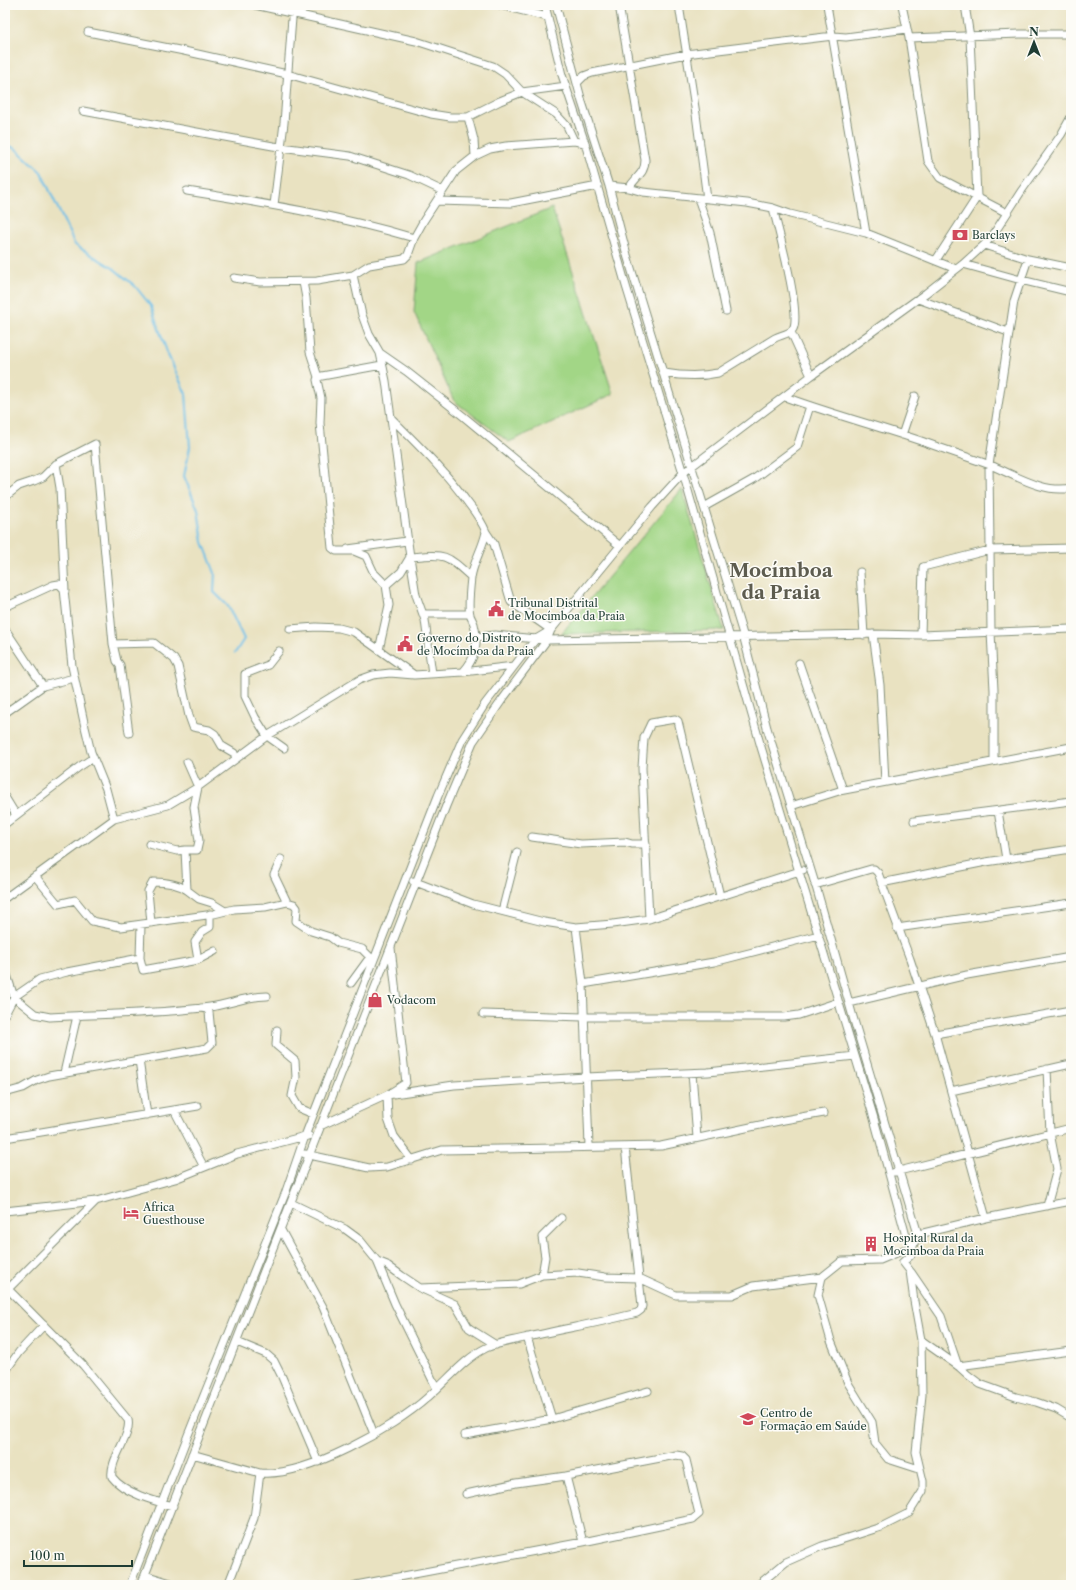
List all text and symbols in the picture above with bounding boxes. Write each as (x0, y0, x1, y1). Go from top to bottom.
north arrow (1014, 22, 1054, 62)
text: N (1029, 25, 1039, 39)
bank icon: Barclays (951, 226, 969, 244)
place label: Barclays (972, 228, 1015, 242)
district label: Mocímboa da Praia (729, 559, 834, 604)
place label: Tribunal Distrital de Mocímboa da Praia (508, 596, 625, 623)
public building icon: Tribunal Distrital de Mocímboa da Praia (487, 600, 505, 618)
place label: Governo do Distrito de Mocímboa da Praia (417, 631, 534, 658)
public building icon: Governo do Distrito de Mocímboa da Praia (396, 635, 414, 653)
shop icon: Vodacom (366, 991, 384, 1009)
place label: Vodacom (386, 993, 437, 1007)
place label: Africa Guesthouse (142, 1200, 205, 1227)
hotel icon: Africa Guesthouse (122, 1204, 140, 1222)
place label: Hospital Rural da Mocimboa da Praia (883, 1231, 984, 1258)
building icon: Hospital Rural da Mocimboa da Praia (862, 1235, 880, 1253)
place label: Centro de Formação em Saúde (760, 1406, 867, 1433)
school or university icon: Centro de Formação em Saúde (739, 1410, 757, 1428)
scale bar (24, 1542, 132, 1568)
text: 100 m (30, 1548, 65, 1563)

